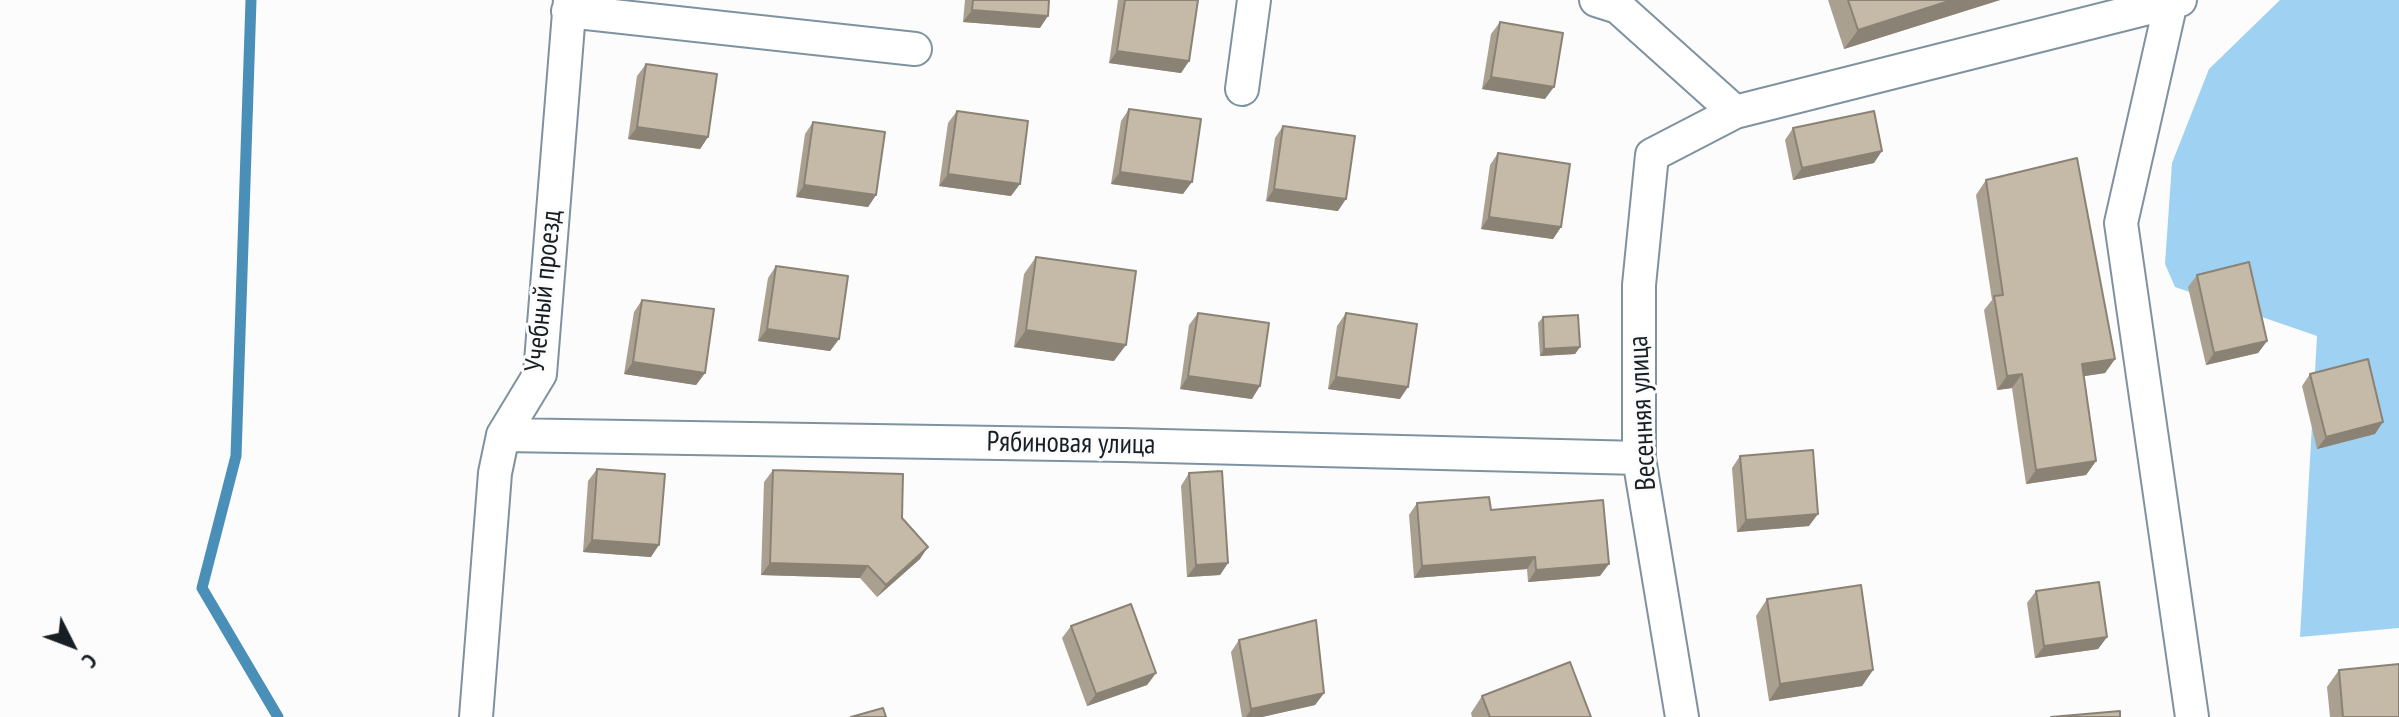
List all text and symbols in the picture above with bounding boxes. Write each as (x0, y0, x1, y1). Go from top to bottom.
street label: Учебный проезд (519, 208, 569, 374)
street label: Весенняя улица (1622, 335, 1664, 491)
street label: Рябиновая улица (986, 426, 1156, 462)
north arrow (32, 605, 112, 685)
text: С (76, 648, 104, 674)

